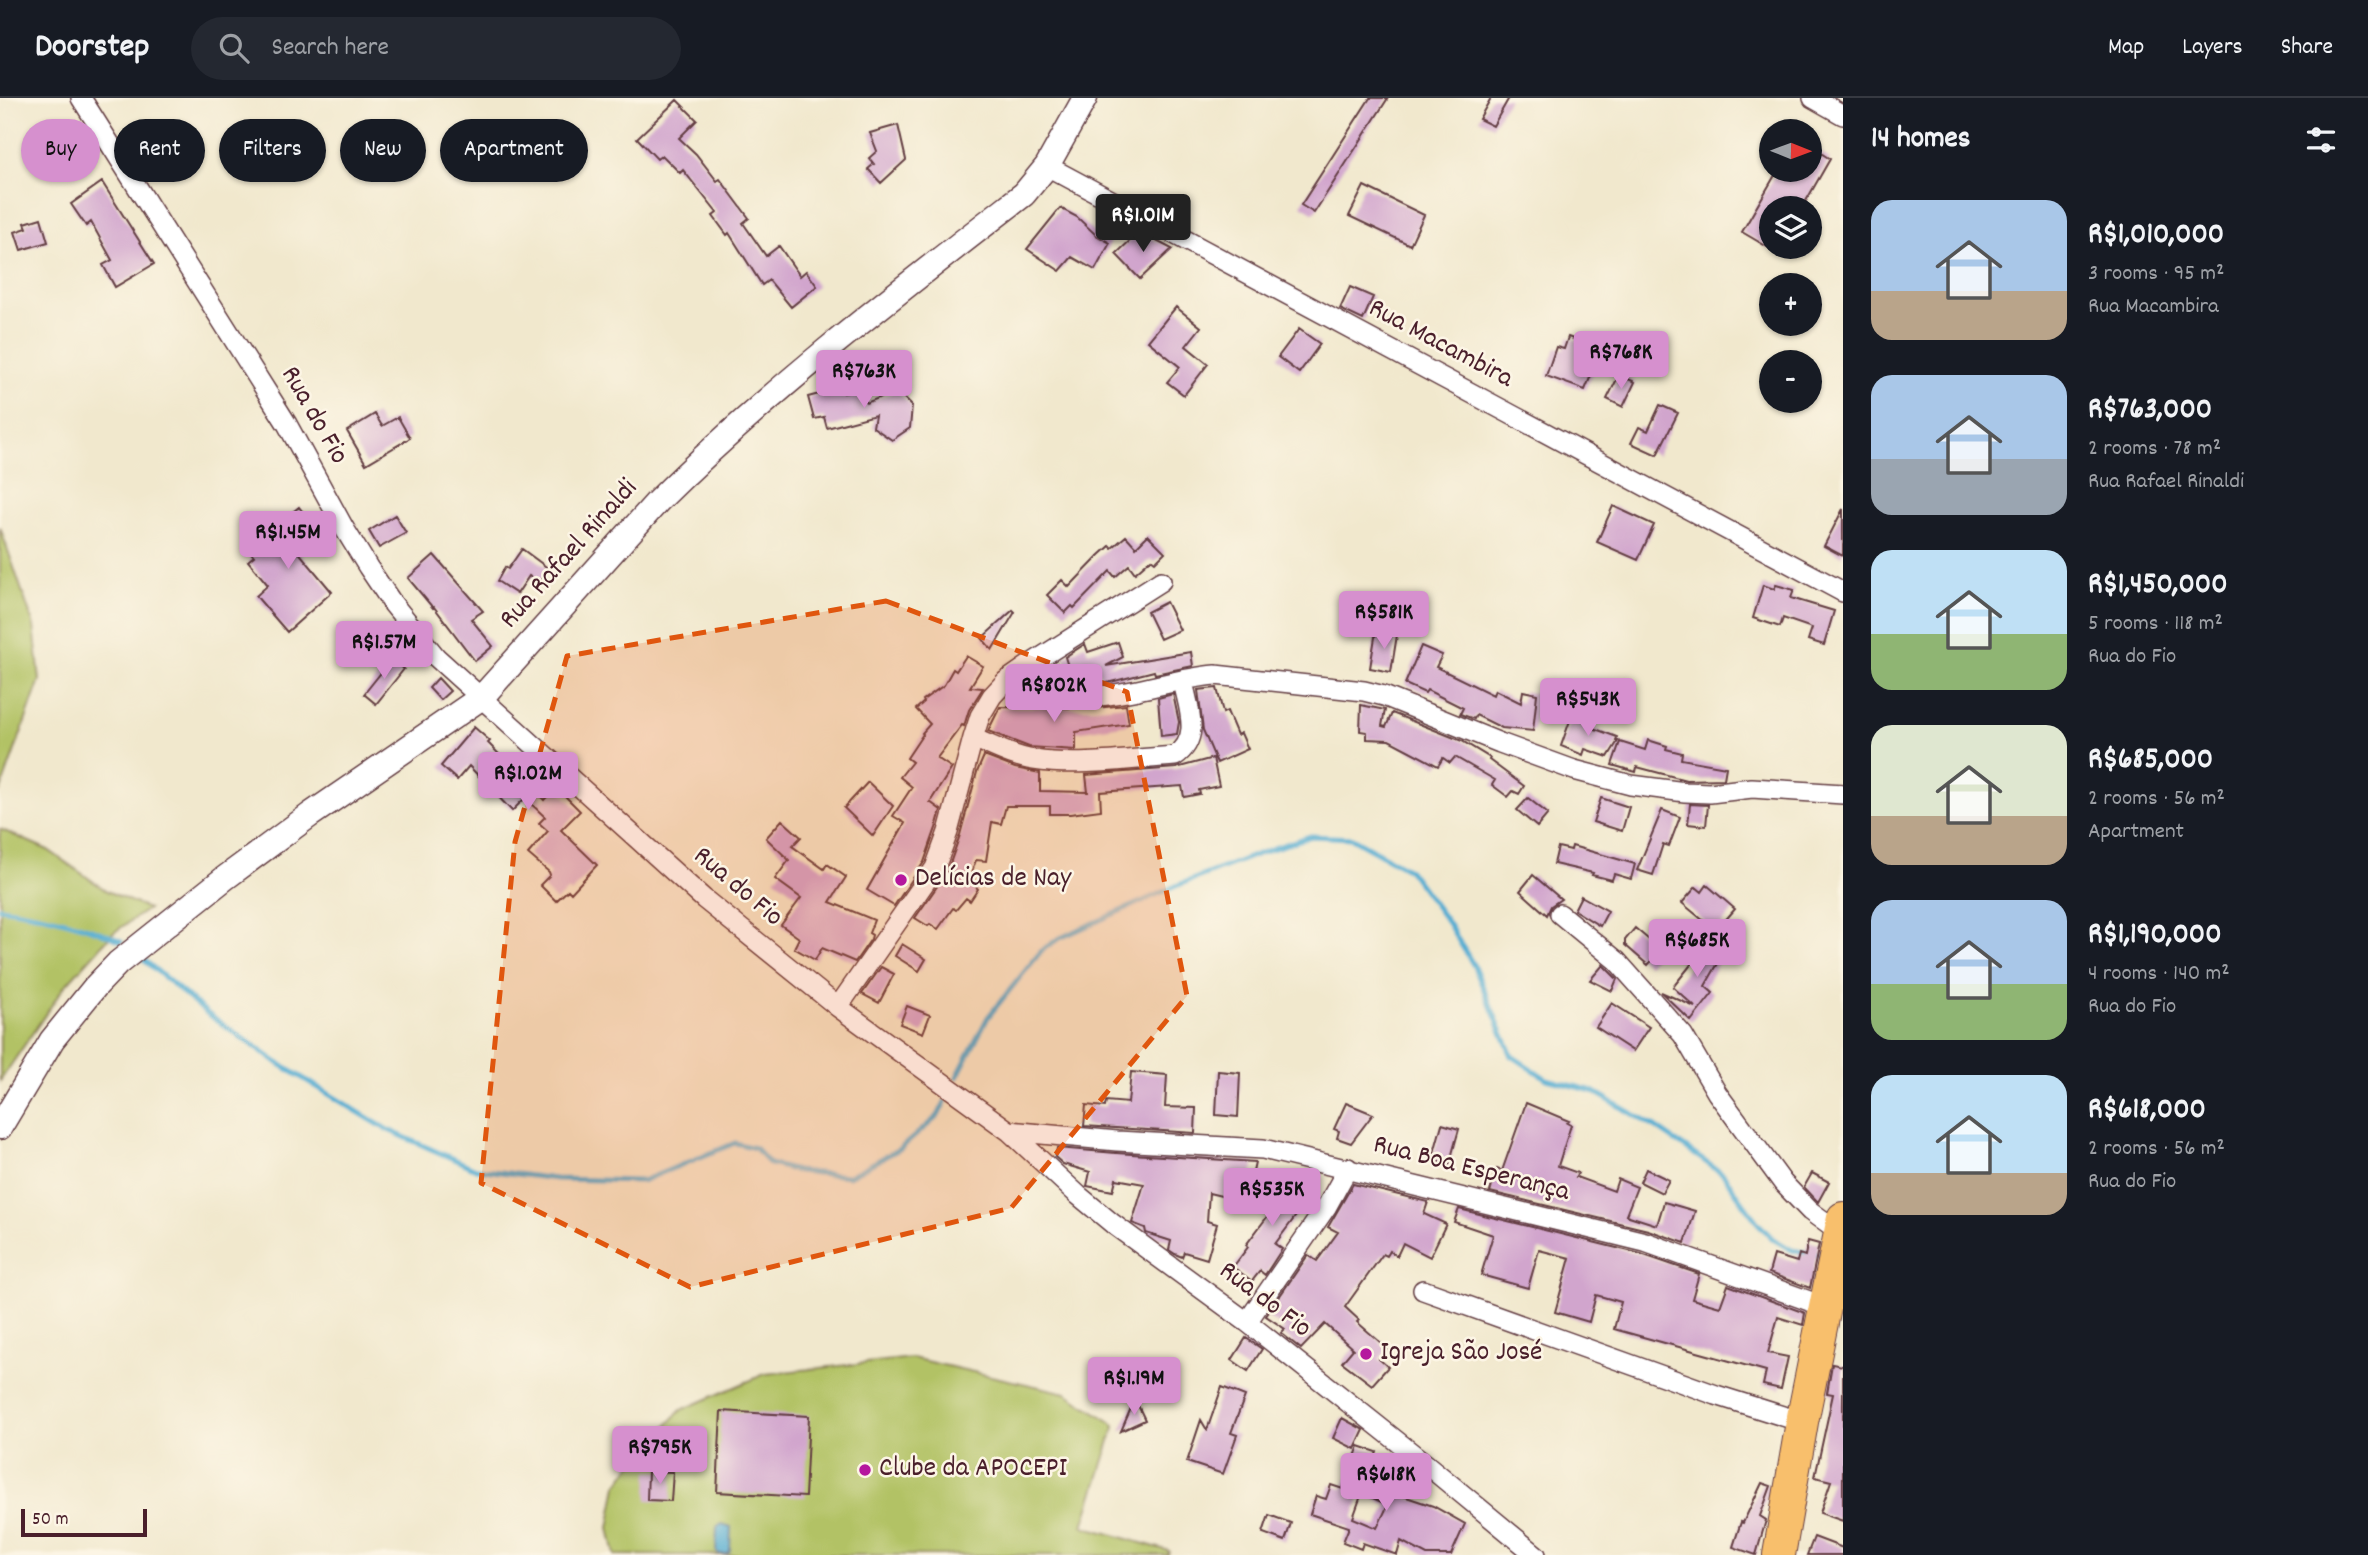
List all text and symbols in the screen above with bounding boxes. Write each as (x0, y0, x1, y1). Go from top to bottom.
search box (191, 17, 681, 80)
text: Doorstep (35, 25, 149, 72)
icon: search (215, 29, 253, 67)
text: Search here (271, 30, 389, 67)
text: Map (2108, 31, 2144, 65)
text: Layers (2182, 31, 2243, 65)
text: Share (2281, 31, 2333, 65)
chip: Buy (21, 119, 100, 182)
chip: Rent (114, 119, 205, 182)
chip: Filters (219, 119, 326, 182)
chip: New (340, 119, 426, 182)
chip: Apartment (440, 119, 588, 182)
north arrow (1759, 119, 1822, 182)
map controls (1759, 119, 1822, 413)
text: 14 homes (1871, 119, 1970, 162)
icon: filters (2302, 121, 2340, 159)
pin: R$1.01M (1078, 194, 1208, 254)
button: layers (1759, 196, 1822, 259)
text: R$1.01M (1112, 200, 1174, 233)
text: R$1,010,000 (2088, 215, 2224, 258)
icon: home (1927, 228, 2011, 312)
text: 3 rooms · 95 m² (2088, 258, 2224, 291)
button: + (1759, 273, 1822, 336)
street label: Rua Macambira (1360, 290, 1520, 400)
text: Rua Macambira (2088, 291, 2219, 324)
pin: R$768K (1564, 331, 1678, 391)
text: R$768K (1590, 337, 1652, 370)
pin: R$763K (807, 350, 921, 410)
button: − (1759, 350, 1822, 413)
text: R$763K (832, 356, 896, 389)
street label: Rua do Fio (269, 360, 357, 472)
text: R$763,000 (2088, 390, 2212, 433)
icon: home (1927, 403, 2011, 487)
text: 2 rooms · 78 m² (2088, 433, 2221, 466)
text: Rua Rafael Rinaldi (2088, 466, 2244, 499)
street label: Rua Rafael Rinaldi (492, 471, 648, 639)
pin: R$1.45M (223, 512, 353, 571)
text: R$1.45M (255, 517, 321, 550)
text: R$1,450,000 (2088, 565, 2228, 608)
icon: home (1927, 578, 2011, 662)
pin: R$581K (1327, 592, 1441, 651)
text: R$581K (1355, 597, 1413, 630)
text: 5 rooms · 118 m² (2088, 608, 2223, 641)
pin: R$1.57M (319, 622, 449, 681)
text: R$1.57M (352, 627, 416, 660)
text: Rua do Fio (2088, 641, 2176, 674)
pin: R$802K (997, 664, 1111, 724)
text: R$802K (1021, 670, 1087, 703)
pin: R$543K (1531, 678, 1645, 738)
text: R$543K (1556, 684, 1620, 717)
text: R$685,000 (2088, 740, 2213, 783)
pin: R$1.02M (463, 752, 593, 812)
icon: home (1927, 753, 2011, 837)
text: R$1.02M (494, 758, 562, 791)
text: 2 rooms · 56 m² (2088, 783, 2225, 816)
text: Apartment (2088, 816, 2184, 849)
street label: Rua do Fio (683, 838, 791, 938)
place label: Delícias de Nay (915, 860, 1072, 900)
marker: Delícias de Nay (893, 872, 909, 888)
text: R$1,190,000 (2088, 915, 2222, 958)
pin: R$685K (1640, 920, 1754, 979)
text: R$685K (1665, 925, 1729, 958)
icon: home (1927, 928, 2011, 1012)
text: 4 rooms · 140 m² (2088, 958, 2230, 991)
text: Rua do Fio (2088, 991, 2176, 1024)
text: R$618,000 (2088, 1090, 2206, 1133)
icon: home (1927, 1103, 2011, 1187)
street label: Rua Boa Esperança (1369, 1126, 1574, 1214)
text: 2 rooms · 56 m² (2088, 1133, 2225, 1166)
text: Rua do Fio (2088, 1166, 2176, 1199)
pin: R$535K (1215, 1168, 1329, 1228)
text: R$535K (1240, 1174, 1305, 1207)
street label: Rua do Fio (1209, 1253, 1319, 1349)
place label: Igreja São José (1380, 1334, 1542, 1374)
marker: Igreja São José (1358, 1346, 1374, 1362)
pin: R$1.19M (1069, 1358, 1199, 1417)
text: R$1.19M (1104, 1363, 1164, 1396)
pin: R$795K (603, 1426, 717, 1486)
text: R$795K (628, 1432, 692, 1465)
place label: Clube da APOCEPI (879, 1450, 1067, 1490)
pin: R$618K (1329, 1454, 1443, 1513)
text: R$618K (1356, 1459, 1416, 1492)
marker: Clube da APOCEPI (857, 1462, 873, 1478)
scale bar (21, 1506, 147, 1538)
text: 50 m (32, 1507, 69, 1534)

